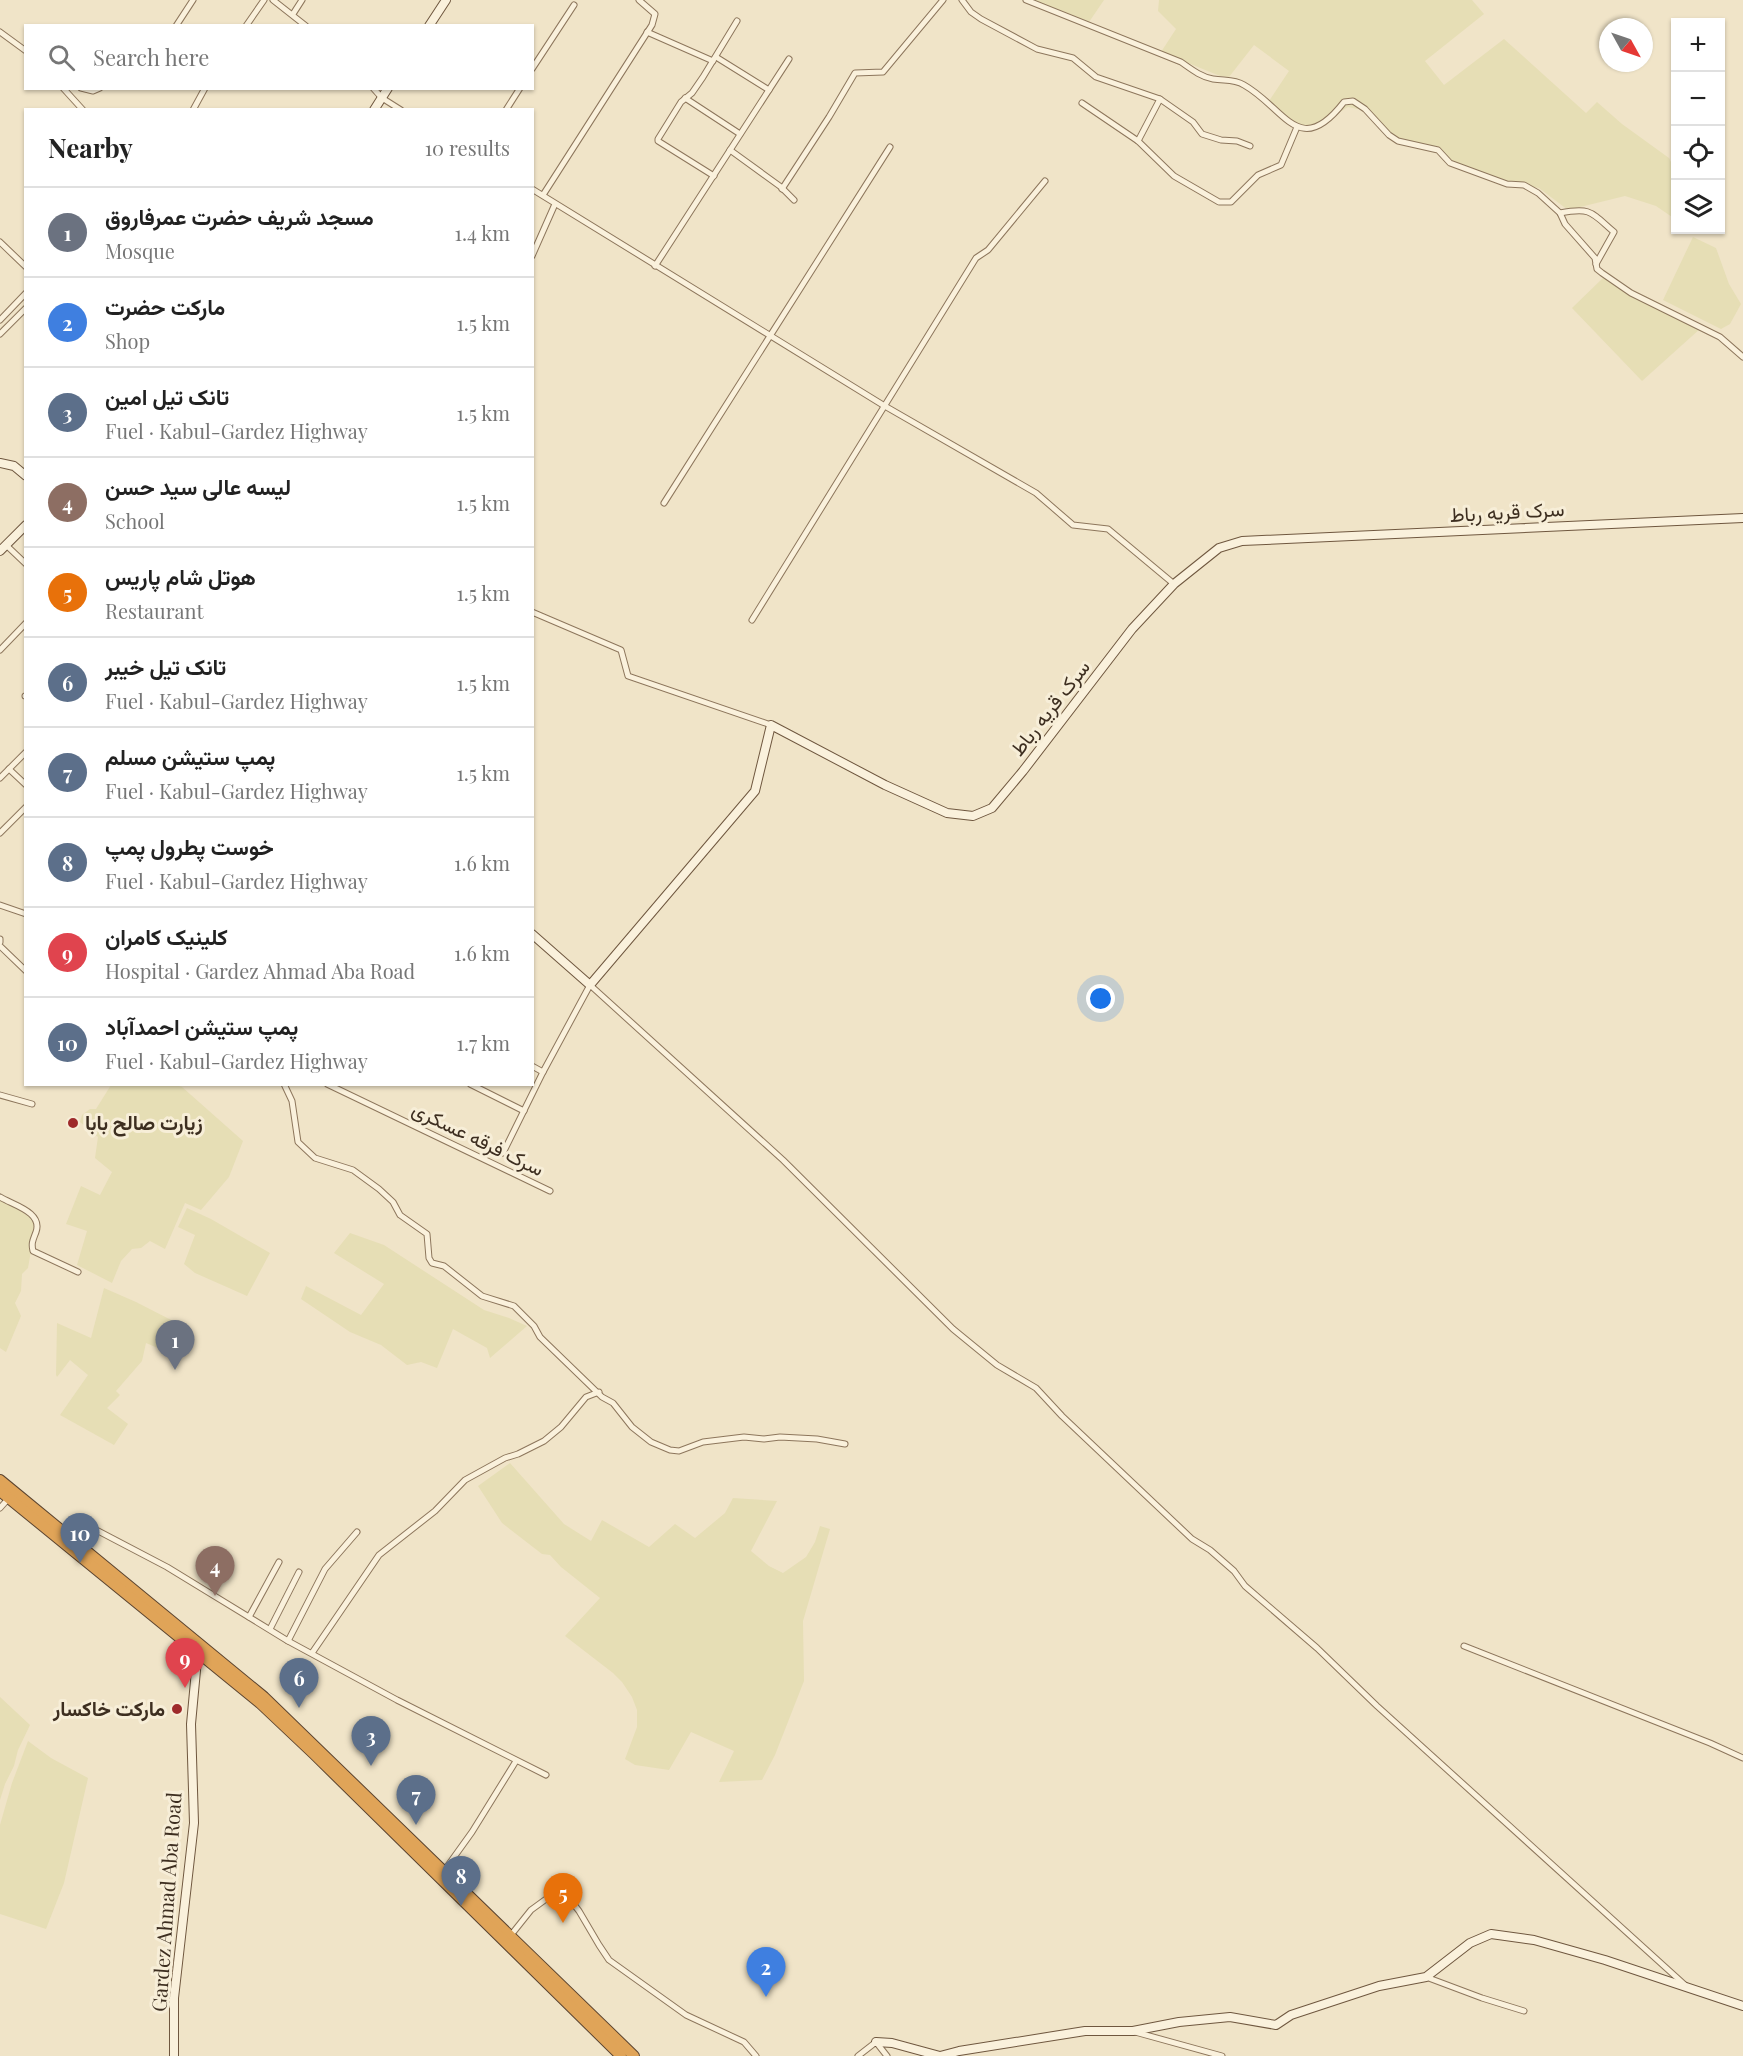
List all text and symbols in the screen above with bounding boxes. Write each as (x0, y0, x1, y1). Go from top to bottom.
north arrow (1599, 18, 1653, 72)
map controls (1671, 18, 1725, 234)
button: + (1671, 18, 1725, 72)
search box (24, 24, 534, 90)
icon: search (45, 41, 78, 74)
text: Search here (93, 42, 209, 72)
button: − (1671, 72, 1725, 126)
button: locate (1671, 126, 1725, 180)
text: Nearby (48, 130, 133, 165)
text: 10 results (425, 134, 510, 161)
button: layers (1671, 180, 1725, 234)
text: مسجد شریف حضرت عمرفاروق (105, 201, 374, 231)
text: 1 (64, 219, 71, 246)
text: 1.4 km (455, 219, 510, 246)
text: Mosque (105, 237, 175, 264)
text: مارکت حضرت (105, 291, 225, 321)
text: 2 (62, 309, 73, 336)
text: 1.5 km (456, 309, 510, 336)
text: Shop (105, 327, 150, 354)
text: تانک تیل امین (105, 381, 229, 411)
text: 3 (63, 399, 72, 426)
text: 1.5 km (456, 399, 510, 426)
text: Fuel · Kabul-Gardez Highway (105, 417, 368, 444)
text: لیسه عالی سید حسن (105, 471, 291, 501)
text: 4 (62, 489, 73, 516)
text: 1.5 km (456, 489, 510, 516)
street label: سرک قریه رباط (1449, 494, 1565, 528)
text: School (105, 507, 165, 534)
text: هوتل شام پاریس (105, 561, 256, 591)
text: 5 (63, 579, 72, 606)
text: 1.5 km (456, 579, 510, 606)
text: Restaurant (105, 597, 204, 624)
text: تانک تیل خیبر (105, 651, 226, 681)
street label: سرک قریه رباط (1003, 654, 1096, 761)
text: 6 (62, 669, 73, 696)
text: 1.5 km (456, 669, 510, 696)
text: Fuel · Kabul-Gardez Highway (105, 687, 368, 714)
text: پمپ ستیشن مسلم (105, 741, 275, 771)
text: 7 (63, 759, 72, 786)
text: 1.5 km (456, 759, 510, 786)
text: Fuel · Kabul-Gardez Highway (105, 777, 368, 804)
text: خوست پطرول پمپ (105, 831, 274, 861)
text: 8 (62, 849, 73, 876)
text: 1.6 km (454, 849, 510, 876)
text: Fuel · Kabul-Gardez Highway (105, 867, 368, 894)
text: کلینیک کامران (105, 921, 228, 951)
text: 9 (62, 939, 73, 966)
text: 1.6 km (454, 939, 510, 966)
text: Hospital · Gardez Ahmad Aba Road (105, 957, 415, 984)
your location (1086, 984, 1115, 1013)
text: پمپ ستیشن احمدآباد (105, 1011, 298, 1041)
text: 10 (57, 1029, 78, 1056)
text: 1.7 km (457, 1029, 510, 1056)
text: Fuel · Kabul-Gardez Highway (105, 1047, 368, 1074)
street label: سرک فرقه عسکری (408, 1094, 549, 1182)
place label: زیارت صالح بابا (85, 1108, 203, 1137)
marker: زیارت صالح بابا (66, 1116, 80, 1130)
pin: 1 (156, 1320, 195, 1370)
pin: 10 (60, 1514, 100, 1563)
pin: 4 (196, 1546, 234, 1596)
pin: 9 (166, 1638, 204, 1688)
pin: 6 (280, 1658, 318, 1708)
place label: مارکت خاکسار (52, 1694, 165, 1722)
marker: مارکت خاکسار (170, 1702, 184, 1716)
pin: 3 (352, 1716, 391, 1766)
pin: 7 (396, 1776, 436, 1825)
street label: Gardez Ahmad Aba Road (144, 1791, 187, 2013)
pin: 8 (442, 1856, 480, 1906)
pin: 5 (544, 1874, 582, 1923)
pin: 2 (746, 1948, 786, 1997)

